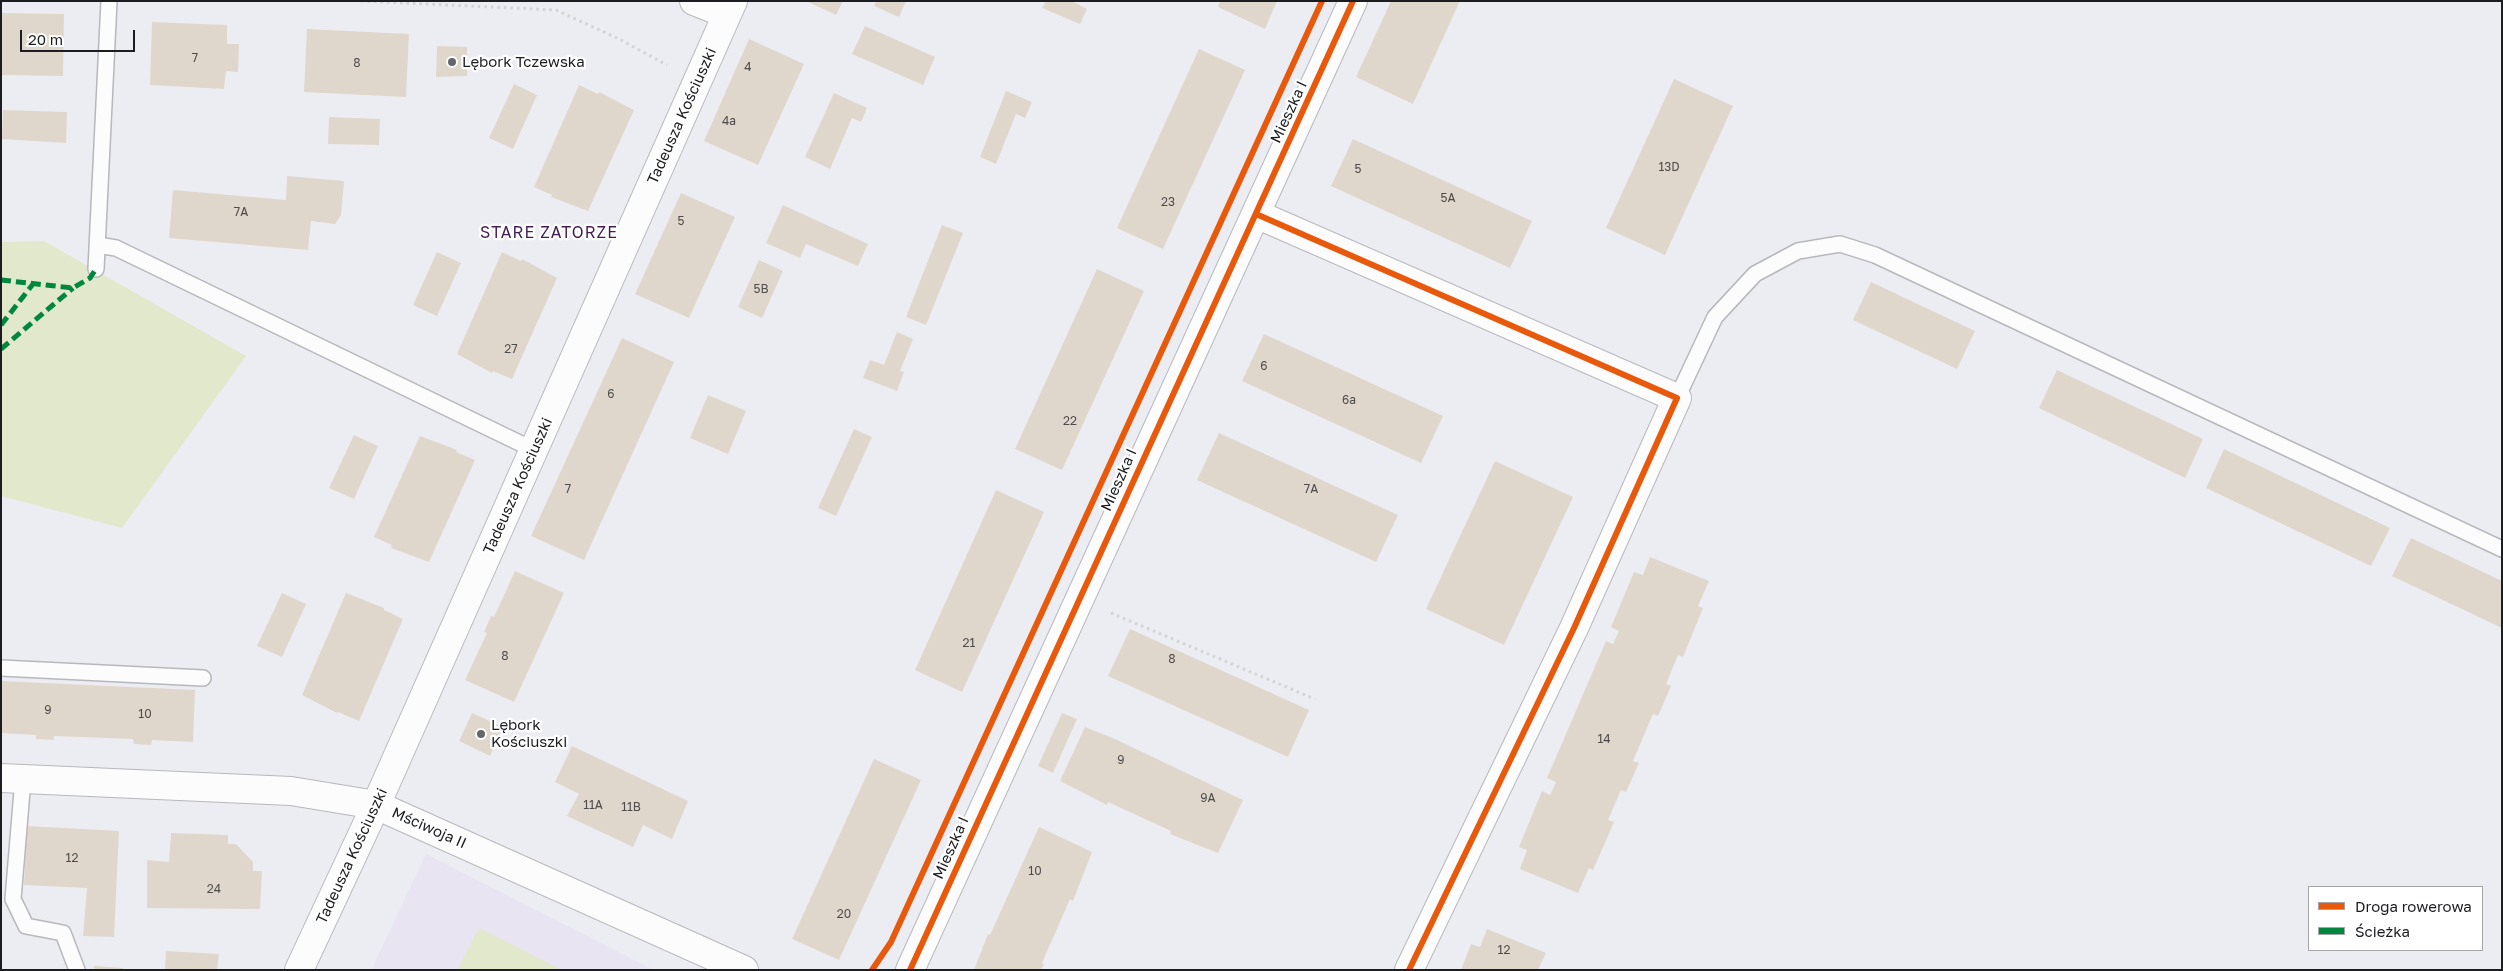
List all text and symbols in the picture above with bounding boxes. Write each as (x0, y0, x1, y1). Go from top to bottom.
scale bar (22, 20, 138, 52)
text: 20 m (28, 30, 63, 48)
street label: Tadeusza Kościuszki (644, 45, 720, 187)
house number: 7 (192, 51, 198, 65)
place label: Lębork Tczewska (462, 53, 585, 71)
house number: 8 (353, 56, 361, 70)
marker: Lębork Tczewska (446, 56, 458, 68)
house number: 4 (744, 60, 752, 74)
street label: Mieszka I (1267, 78, 1311, 146)
house number: 4a (722, 114, 736, 128)
house number: 13D (1658, 160, 1680, 174)
house number: 5 (1355, 162, 1361, 176)
house number: 5A (1441, 191, 1455, 205)
house number: 23 (1161, 195, 1175, 209)
house number: 7A (234, 205, 248, 219)
house number: 5 (678, 214, 684, 228)
district label: STARE ZATORZE (478, 223, 620, 243)
house number: 5B (754, 282, 768, 296)
house number: 27 (504, 342, 518, 356)
house number: 6 (1260, 359, 1268, 373)
house number: 6 (607, 387, 615, 401)
house number: 6a (1342, 393, 1356, 407)
house number: 22 (1063, 414, 1077, 428)
street label: Tadeusza Kościuszki (480, 415, 556, 557)
street label: Mieszka I (1097, 446, 1141, 514)
house number: 7 (565, 482, 571, 496)
house number: 7A (1304, 482, 1318, 496)
house number: 21 (963, 636, 975, 650)
house number: 8 (501, 649, 509, 663)
house number: 8 (1168, 652, 1176, 666)
house number: 9 (44, 703, 52, 717)
house number: 10 (138, 707, 152, 721)
place label: Lębork Kościuszki (491, 716, 567, 751)
marker: Lębork Kościuszki (475, 728, 487, 740)
house number: 14 (1597, 732, 1611, 746)
house number: 9 (1117, 753, 1125, 767)
street label: Tadeusza Kościuszki (313, 785, 391, 927)
house number: 9A (1200, 791, 1216, 805)
house number: 11A (583, 798, 603, 812)
house number: 11B (621, 800, 641, 814)
street label: Mściwoja II (389, 804, 469, 852)
street label: Mieszka I (929, 814, 973, 882)
house number: 12 (66, 851, 78, 865)
house number: 10 (1028, 864, 1042, 878)
house number: 24 (207, 882, 221, 896)
legend (2308, 886, 2483, 951)
text: Droga rowerowa (2355, 897, 2472, 915)
house number: 20 (837, 907, 851, 921)
text: Ścieżka (2355, 922, 2410, 940)
house number: 12 (1498, 943, 1510, 957)

